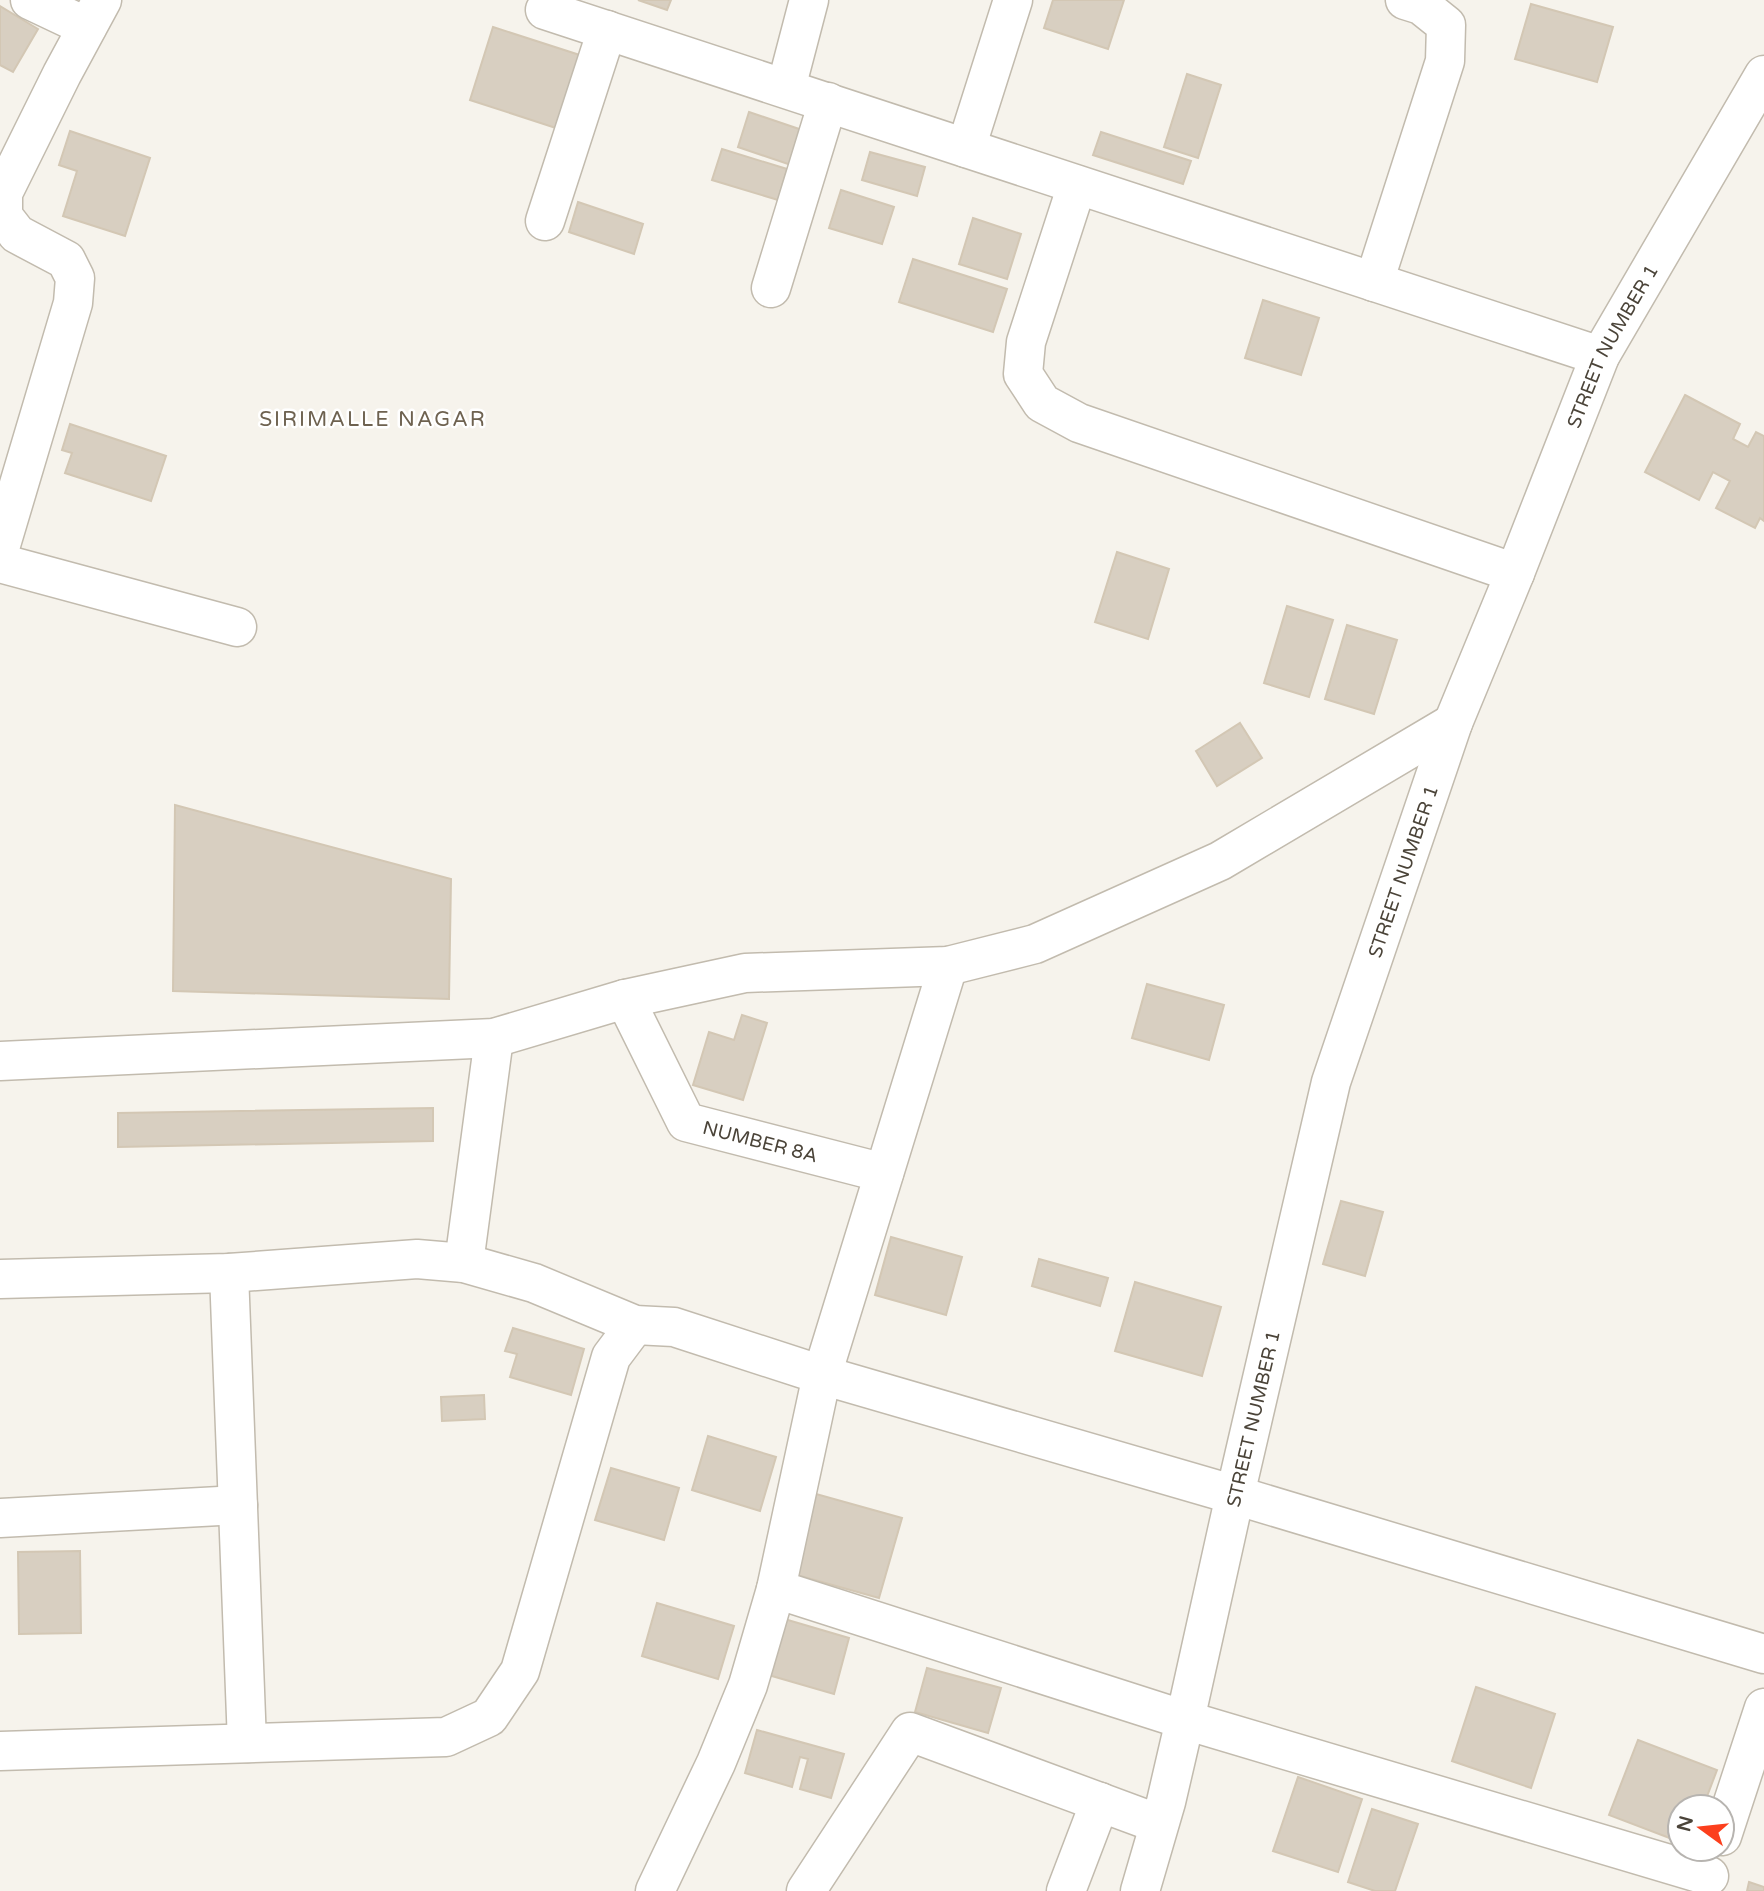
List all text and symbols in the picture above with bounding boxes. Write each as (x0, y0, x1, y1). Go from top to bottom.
street label: STREET NUMBER 1 (1563, 261, 1663, 431)
district label: SIRIMALLE NAGAR (259, 407, 487, 432)
street label: STREET NUMBER 1 (1364, 782, 1443, 961)
street label: NUMBER 8A (700, 1117, 820, 1167)
street label: STREET NUMBER 1 (1223, 1328, 1285, 1509)
north arrow (1666, 1793, 1736, 1863)
text: N (1673, 1814, 1698, 1834)

